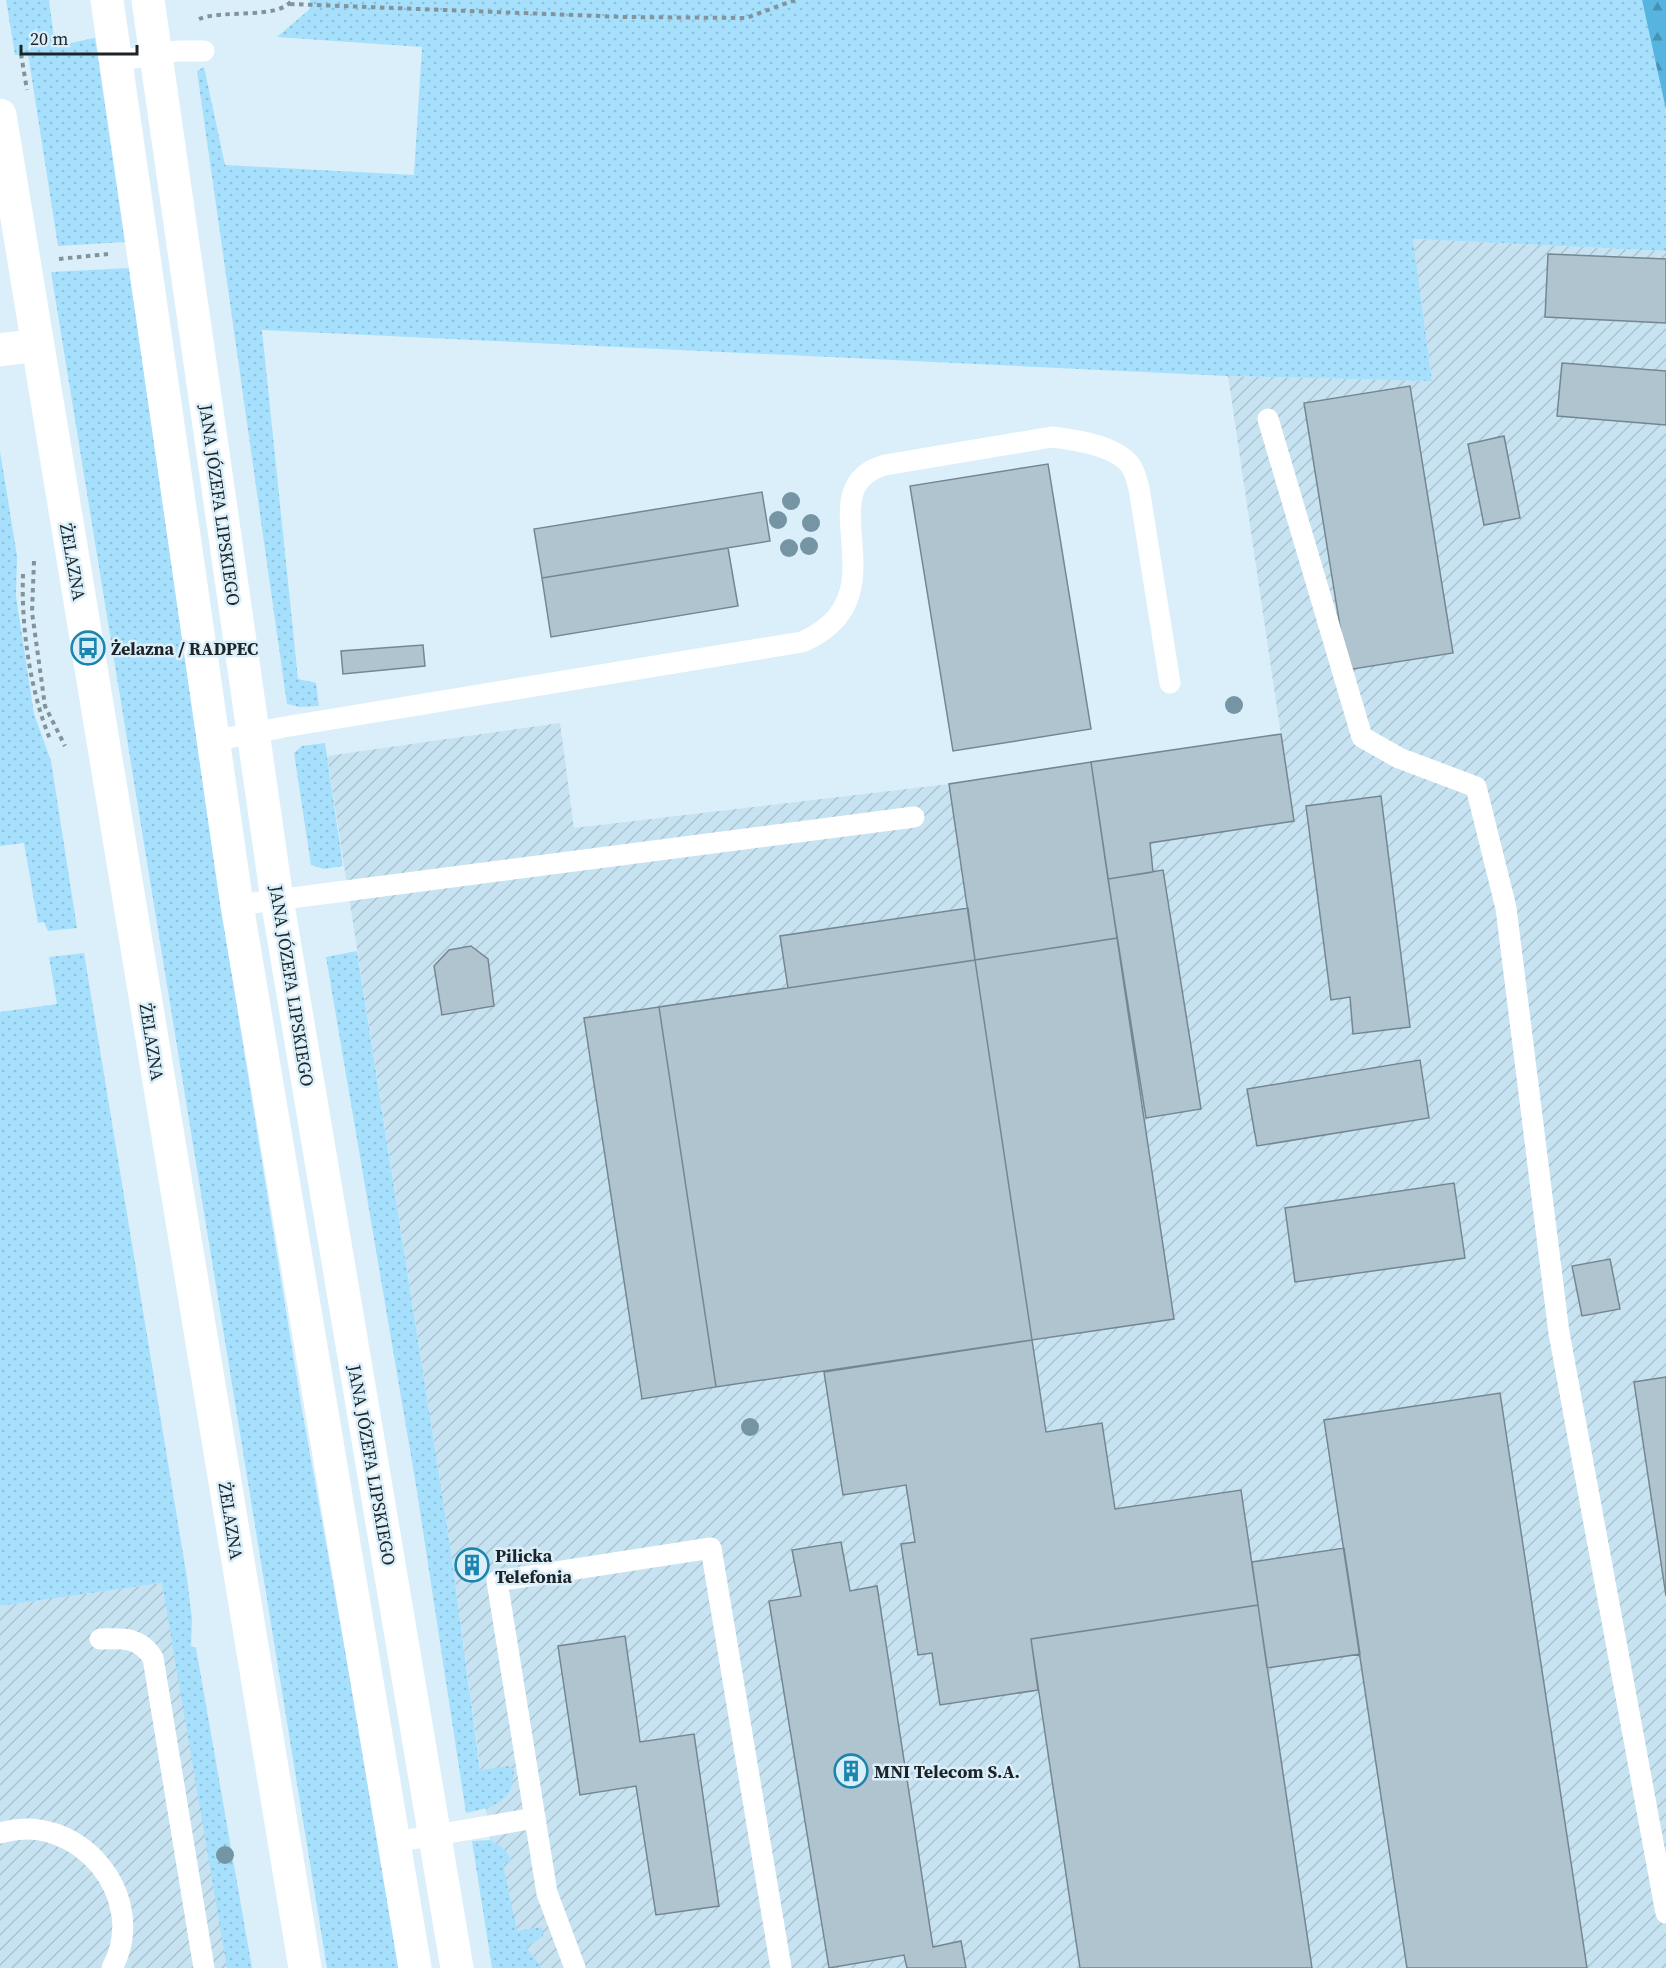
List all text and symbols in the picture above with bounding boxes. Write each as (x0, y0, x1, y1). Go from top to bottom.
scale bar (21, 18, 136, 56)
text: 20 m (30, 26, 68, 51)
street label: JANA JÓZEFA LIPSKIEGO (193, 402, 247, 607)
street label: ŻELAZNA (54, 522, 92, 603)
bus stop icon: Żelazna / RADPEC (70, 630, 106, 666)
place label: Żelazna / RADPEC (111, 636, 258, 661)
street label: JANA JÓZEFA LIPSKIEGO (264, 883, 320, 1088)
street label: ŻELAZNA (134, 1002, 170, 1082)
street label: JANA JÓZEFA LIPSKIEGO (342, 1362, 402, 1567)
street label: ŻELAZNA (213, 1481, 249, 1561)
place label: Pilicka Telefonia (495, 1543, 572, 1589)
building icon: Pilicka Telefonia (454, 1547, 490, 1583)
building icon: MNI Telecom S.A. (833, 1753, 869, 1789)
place label: MNI Telecom S.A. (874, 1759, 1020, 1784)

